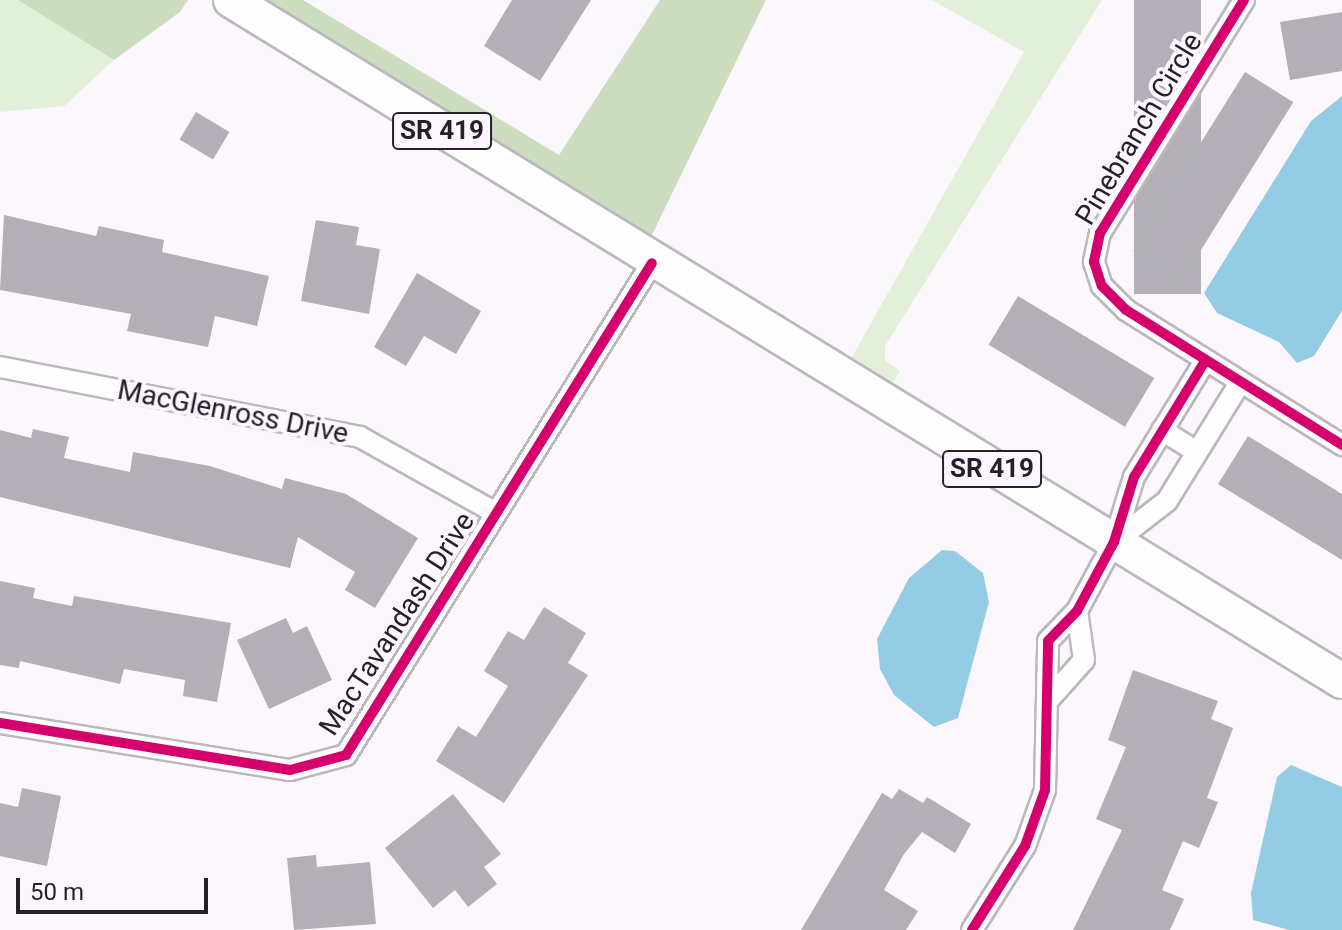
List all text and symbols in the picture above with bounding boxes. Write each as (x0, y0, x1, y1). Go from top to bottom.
street label: Pinebranch Circle (1069, 27, 1209, 231)
road number: SR 419 (392, 109, 492, 153)
street label: MacGlenross Drive (115, 373, 351, 451)
road number: SR 419 (942, 447, 1042, 491)
street label: MacTavandash Drive (312, 506, 482, 742)
scale bar (20, 862, 212, 912)
text: 50 m (30, 878, 84, 906)

